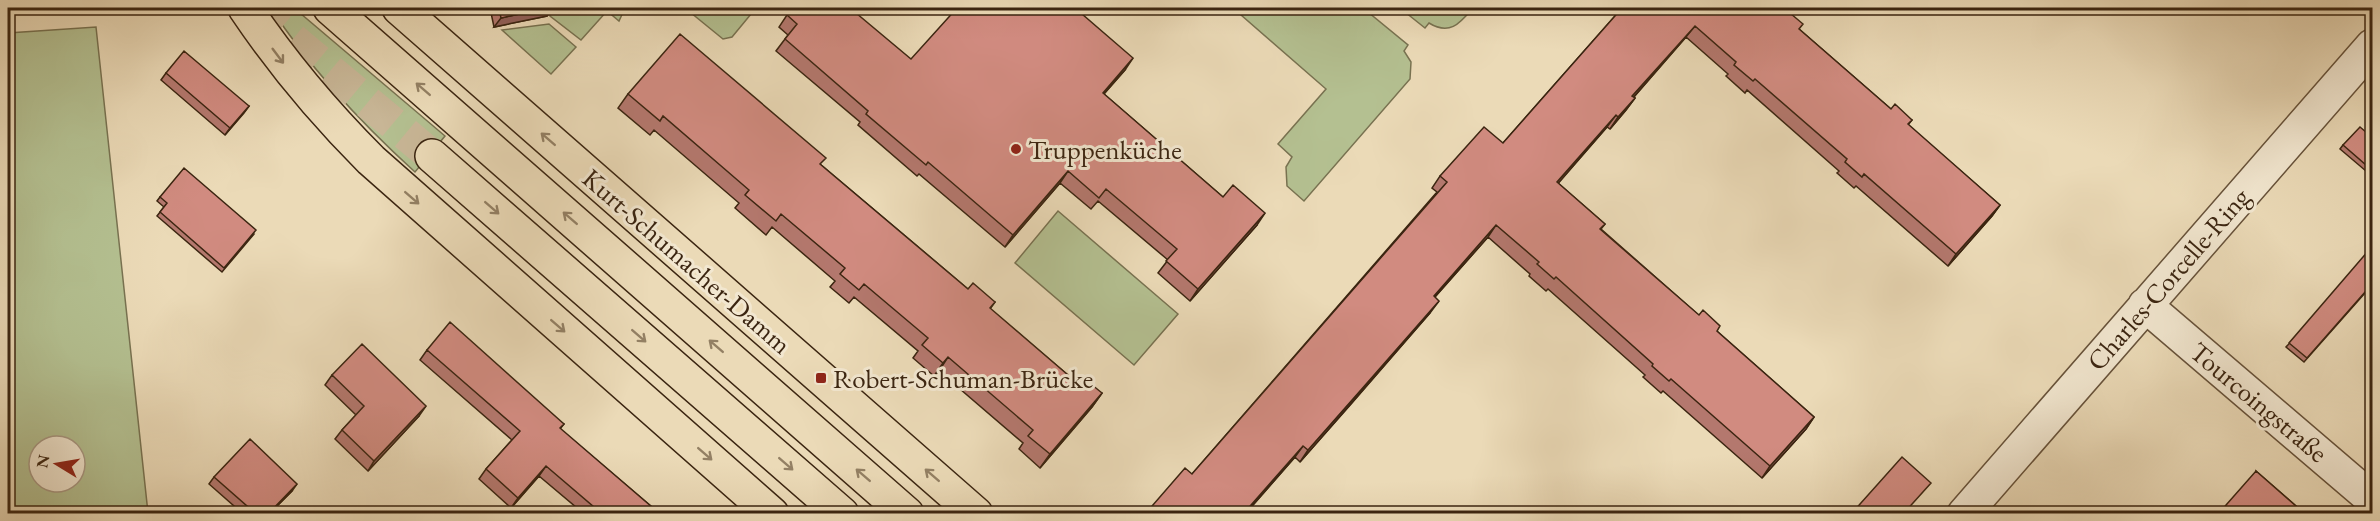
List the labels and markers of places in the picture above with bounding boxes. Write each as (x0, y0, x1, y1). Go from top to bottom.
place label: Truppenküche (1028, 132, 1182, 167)
marker: Truppenküche (1009, 142, 1023, 156)
place label: Robert-Schuman-Brücke (833, 361, 1093, 396)
marker: Robert-Schuman-Brücke (814, 371, 828, 385)

